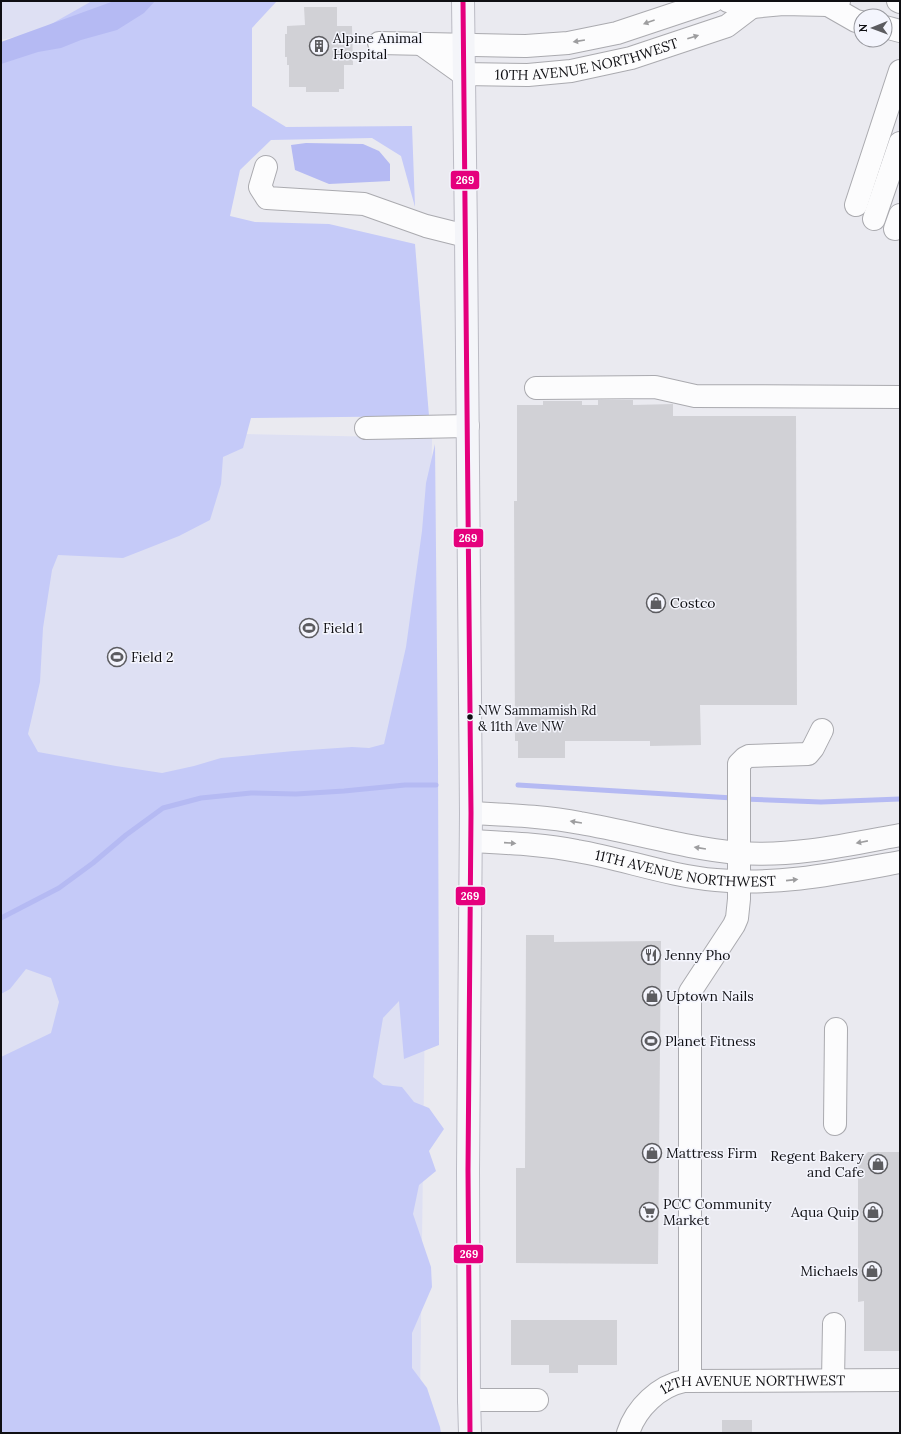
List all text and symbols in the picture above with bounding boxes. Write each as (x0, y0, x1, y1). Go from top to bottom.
north arrow (853, 8, 893, 48)
one-way arrow (643, 19, 655, 25)
text: N (856, 23, 870, 33)
place label: Alpine Animal Hospital (332, 29, 423, 63)
street label: 10TH AVENUE NORTHWEST (495, 34, 681, 84)
one-way arrow (688, 34, 700, 40)
building icon: Alpine Animal Hospital (308, 35, 330, 57)
one-way arrow (573, 38, 585, 44)
line badge: 269 (450, 170, 480, 190)
text: 269 (456, 173, 474, 187)
line badge: 269 (453, 528, 484, 548)
text: 269 (459, 531, 477, 545)
shop icon: Costco (645, 592, 667, 614)
place label: Costco (670, 594, 715, 612)
sports icon: Field 1 (298, 617, 320, 639)
place label: Field 1 (323, 619, 363, 637)
sports icon: Field 2 (106, 646, 128, 668)
place label: Field 2 (131, 648, 174, 666)
place label: NW Sammamish Rd & 11th Ave NW (478, 702, 597, 735)
marker: NW Sammamish Rd & 11th Ave NW (465, 712, 475, 722)
one-way arrow (570, 819, 582, 825)
one-way arrow (856, 839, 868, 845)
one-way arrow (504, 840, 516, 847)
one-way arrow (694, 845, 706, 851)
street label: 11TH AVENUE NORTHWEST (593, 846, 777, 891)
one-way arrow (786, 877, 798, 883)
line badge: 269 (455, 886, 486, 906)
text: 269 (461, 889, 479, 903)
restaurant icon: Jenny Pho (640, 944, 662, 966)
place label: Jenny Pho (664, 946, 731, 964)
shop icon: Uptown Nails (641, 985, 663, 1007)
place label: Uptown Nails (666, 987, 754, 1005)
sports icon: Planet Fitness (640, 1030, 662, 1052)
place label: Planet Fitness (665, 1032, 756, 1050)
shop icon: Mattress Firm (641, 1142, 663, 1164)
place label: Mattress Firm (666, 1144, 758, 1162)
place label: Regent Bakery and Cafe (770, 1147, 865, 1181)
shop icon: Regent Bakery and Cafe (867, 1153, 889, 1175)
place label: PCC Community Market (663, 1195, 772, 1229)
supermarket icon: PCC Community Market (638, 1201, 660, 1223)
shop icon: Aqua Quip (862, 1201, 884, 1223)
place label: Aqua Quip (790, 1203, 859, 1221)
line badge: 269 (453, 1244, 484, 1264)
text: 269 (460, 1247, 478, 1261)
shop icon: Michaels (861, 1260, 883, 1282)
place label: Michaels (800, 1262, 858, 1280)
street label: 12TH AVENUE NORTHWEST (657, 1371, 845, 1398)

